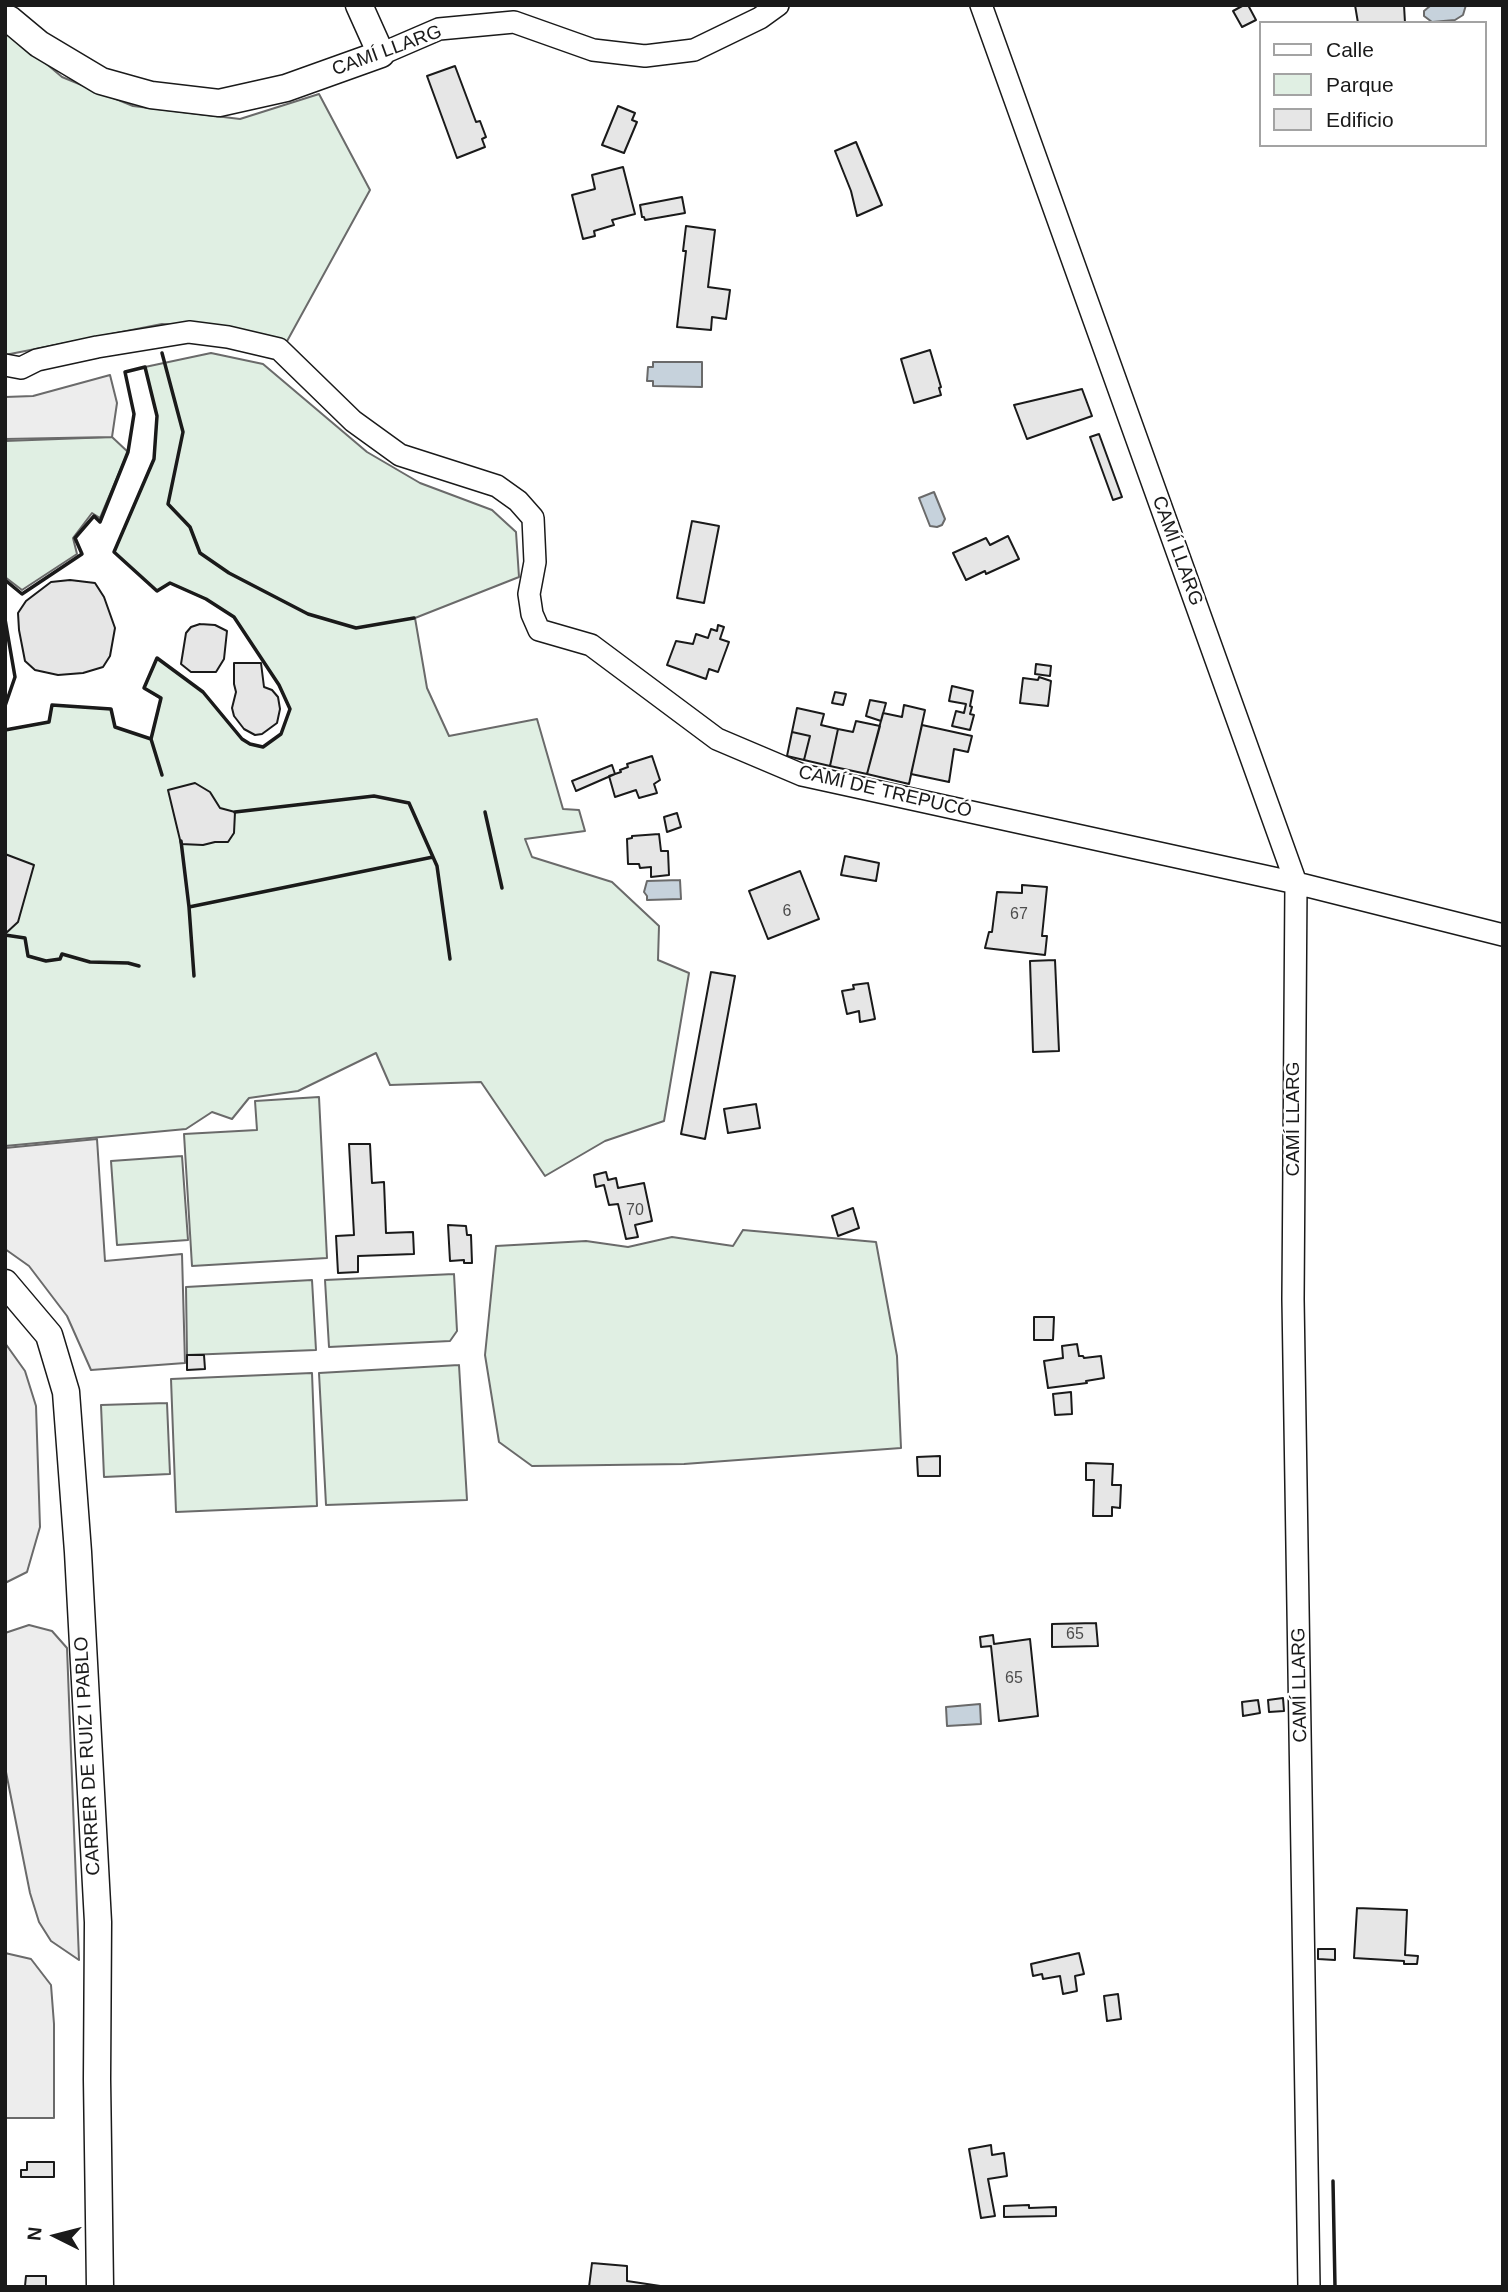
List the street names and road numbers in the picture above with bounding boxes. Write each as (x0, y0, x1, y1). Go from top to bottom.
street label: CAMÍ LLARG (329, 21, 445, 81)
street label: CAMÍ LLARG (1147, 493, 1207, 609)
street label: CAMÍ DE TREPUCÓ (796, 761, 974, 823)
street label: CAMÍ LLARG (1283, 1061, 1305, 1177)
street label: CAMÍ LLARG (1288, 1627, 1312, 1743)
street label: CARRER DE RUIZ I PABLO (70, 1636, 106, 1876)

